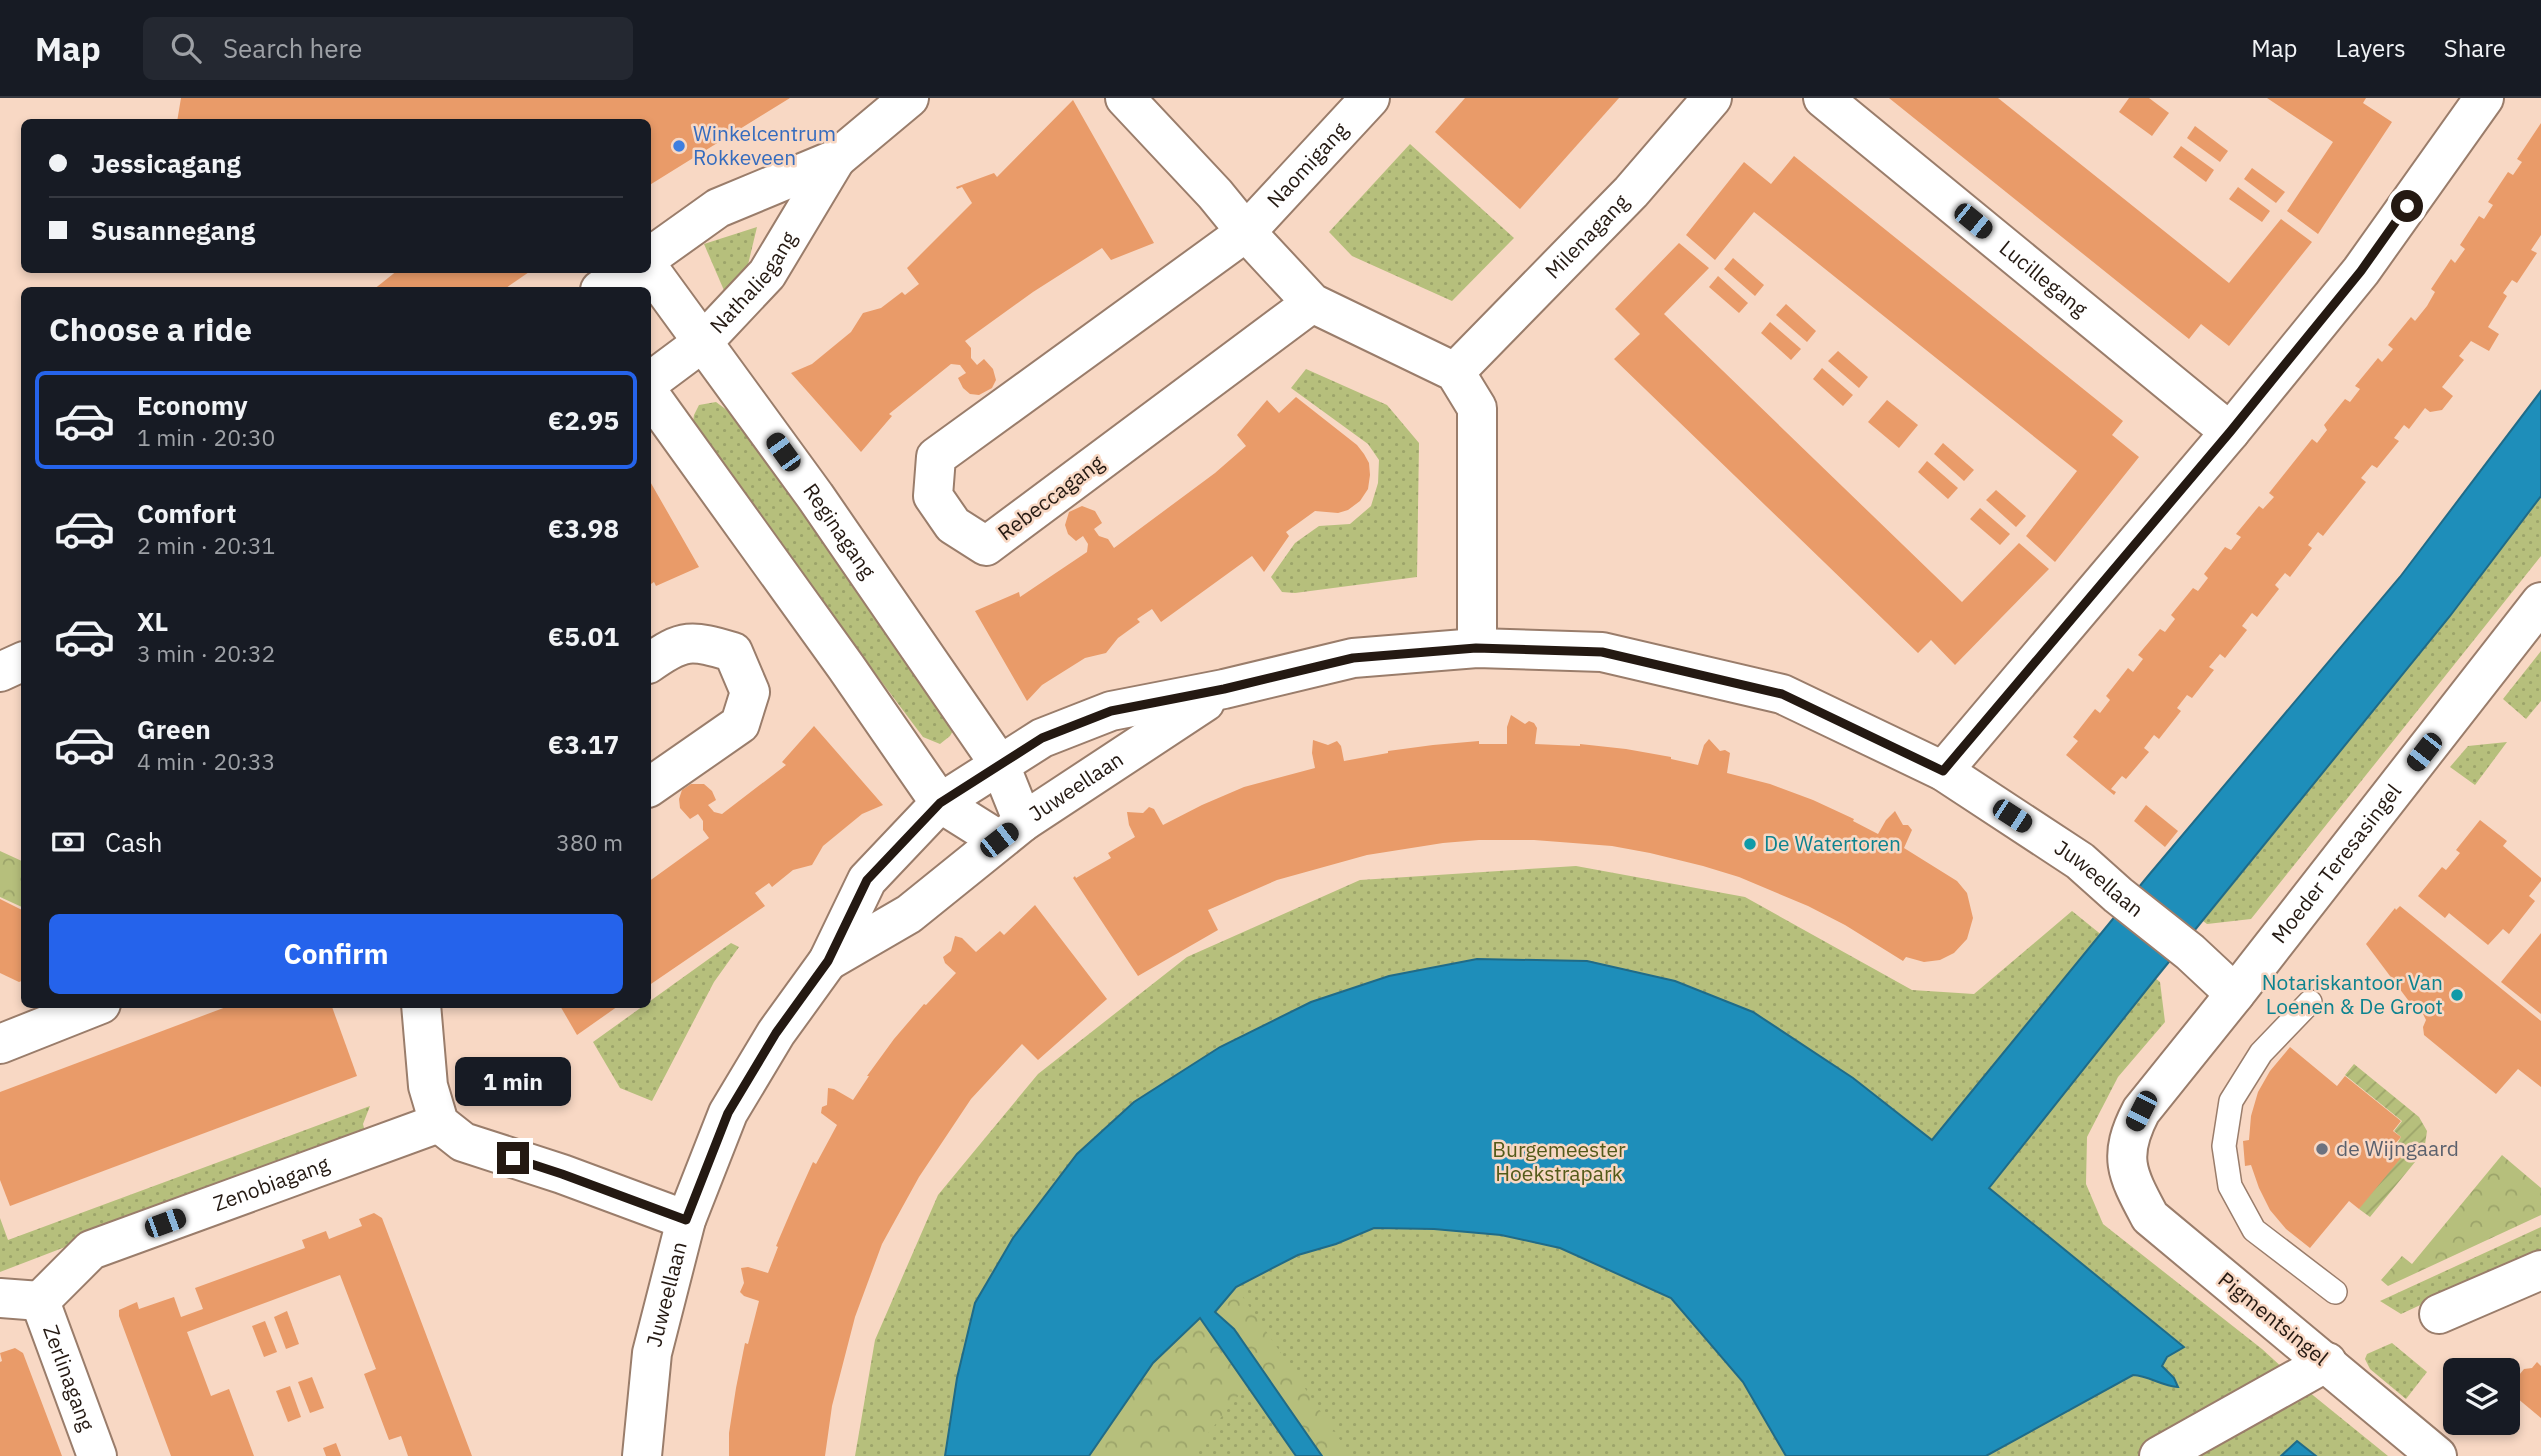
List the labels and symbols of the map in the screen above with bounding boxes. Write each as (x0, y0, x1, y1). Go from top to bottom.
street label: Naomigang (1260, 116, 1354, 213)
place label: Winkelcentrum Rokkeveen (693, 119, 836, 171)
marker: Winkelcentrum Rokkeveen (671, 138, 687, 154)
street label: Milenagang (1539, 188, 1634, 285)
route start (2391, 190, 2423, 222)
car (1951, 200, 1996, 242)
street label: Nathaliegang (703, 226, 802, 339)
street label: Lucillegang (1994, 234, 2094, 323)
car (763, 429, 804, 475)
street label: Rebeccagang (992, 448, 1109, 546)
street label: Reginagang (797, 477, 882, 584)
car (2403, 729, 2446, 775)
street label: Juweellaan (1023, 745, 1128, 827)
street label: Moeder Teresasingel (2265, 777, 2407, 949)
car (1989, 796, 2036, 836)
car (976, 819, 1023, 861)
place label: De Watertoren (1764, 829, 1901, 857)
street label: Juweellaan (2049, 833, 2150, 923)
marker: De Watertoren (1742, 836, 1758, 852)
place label: Notariskantoor Van Loenen & De Groot (2262, 968, 2443, 1020)
marker: Notariskantoor Van Loenen & De Groot (2449, 987, 2465, 1003)
callout: 1 min (455, 1056, 571, 1105)
car (2123, 1088, 2160, 1134)
place label: de Wijngaard (2336, 1134, 2459, 1162)
park label: Burgemeester Hoekstrapark (1492, 1135, 1626, 1187)
marker: de Wijngaard (2314, 1141, 2330, 1157)
route end (497, 1142, 529, 1174)
street label: Zenobiagang (209, 1149, 333, 1217)
car (142, 1206, 189, 1240)
street label: Juweellaan (639, 1239, 693, 1350)
street label: Pigmentsingel (2213, 1265, 2335, 1371)
street label: Zerlinagang (37, 1321, 101, 1434)

